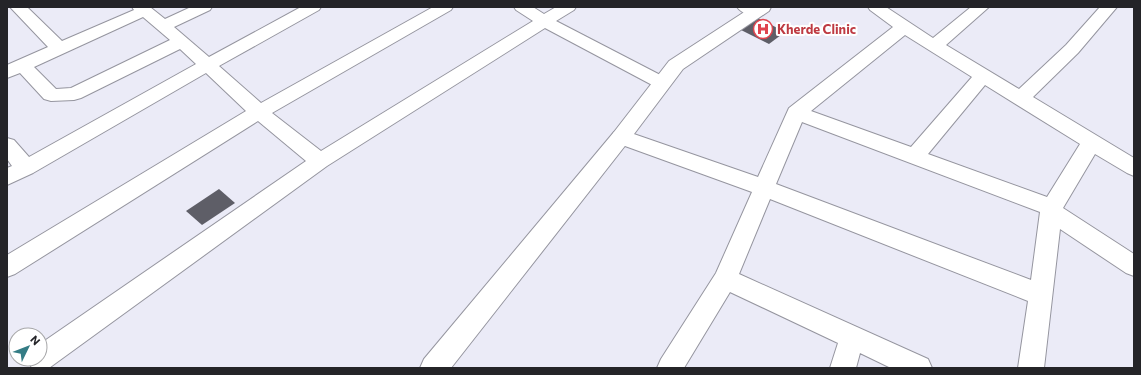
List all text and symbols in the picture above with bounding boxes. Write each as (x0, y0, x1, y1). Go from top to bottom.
hospital icon: Kherde Clinic (752, 18, 774, 40)
place label: Kherde Clinic (777, 21, 856, 37)
north arrow (8, 327, 48, 367)
text: N (28, 332, 43, 347)

